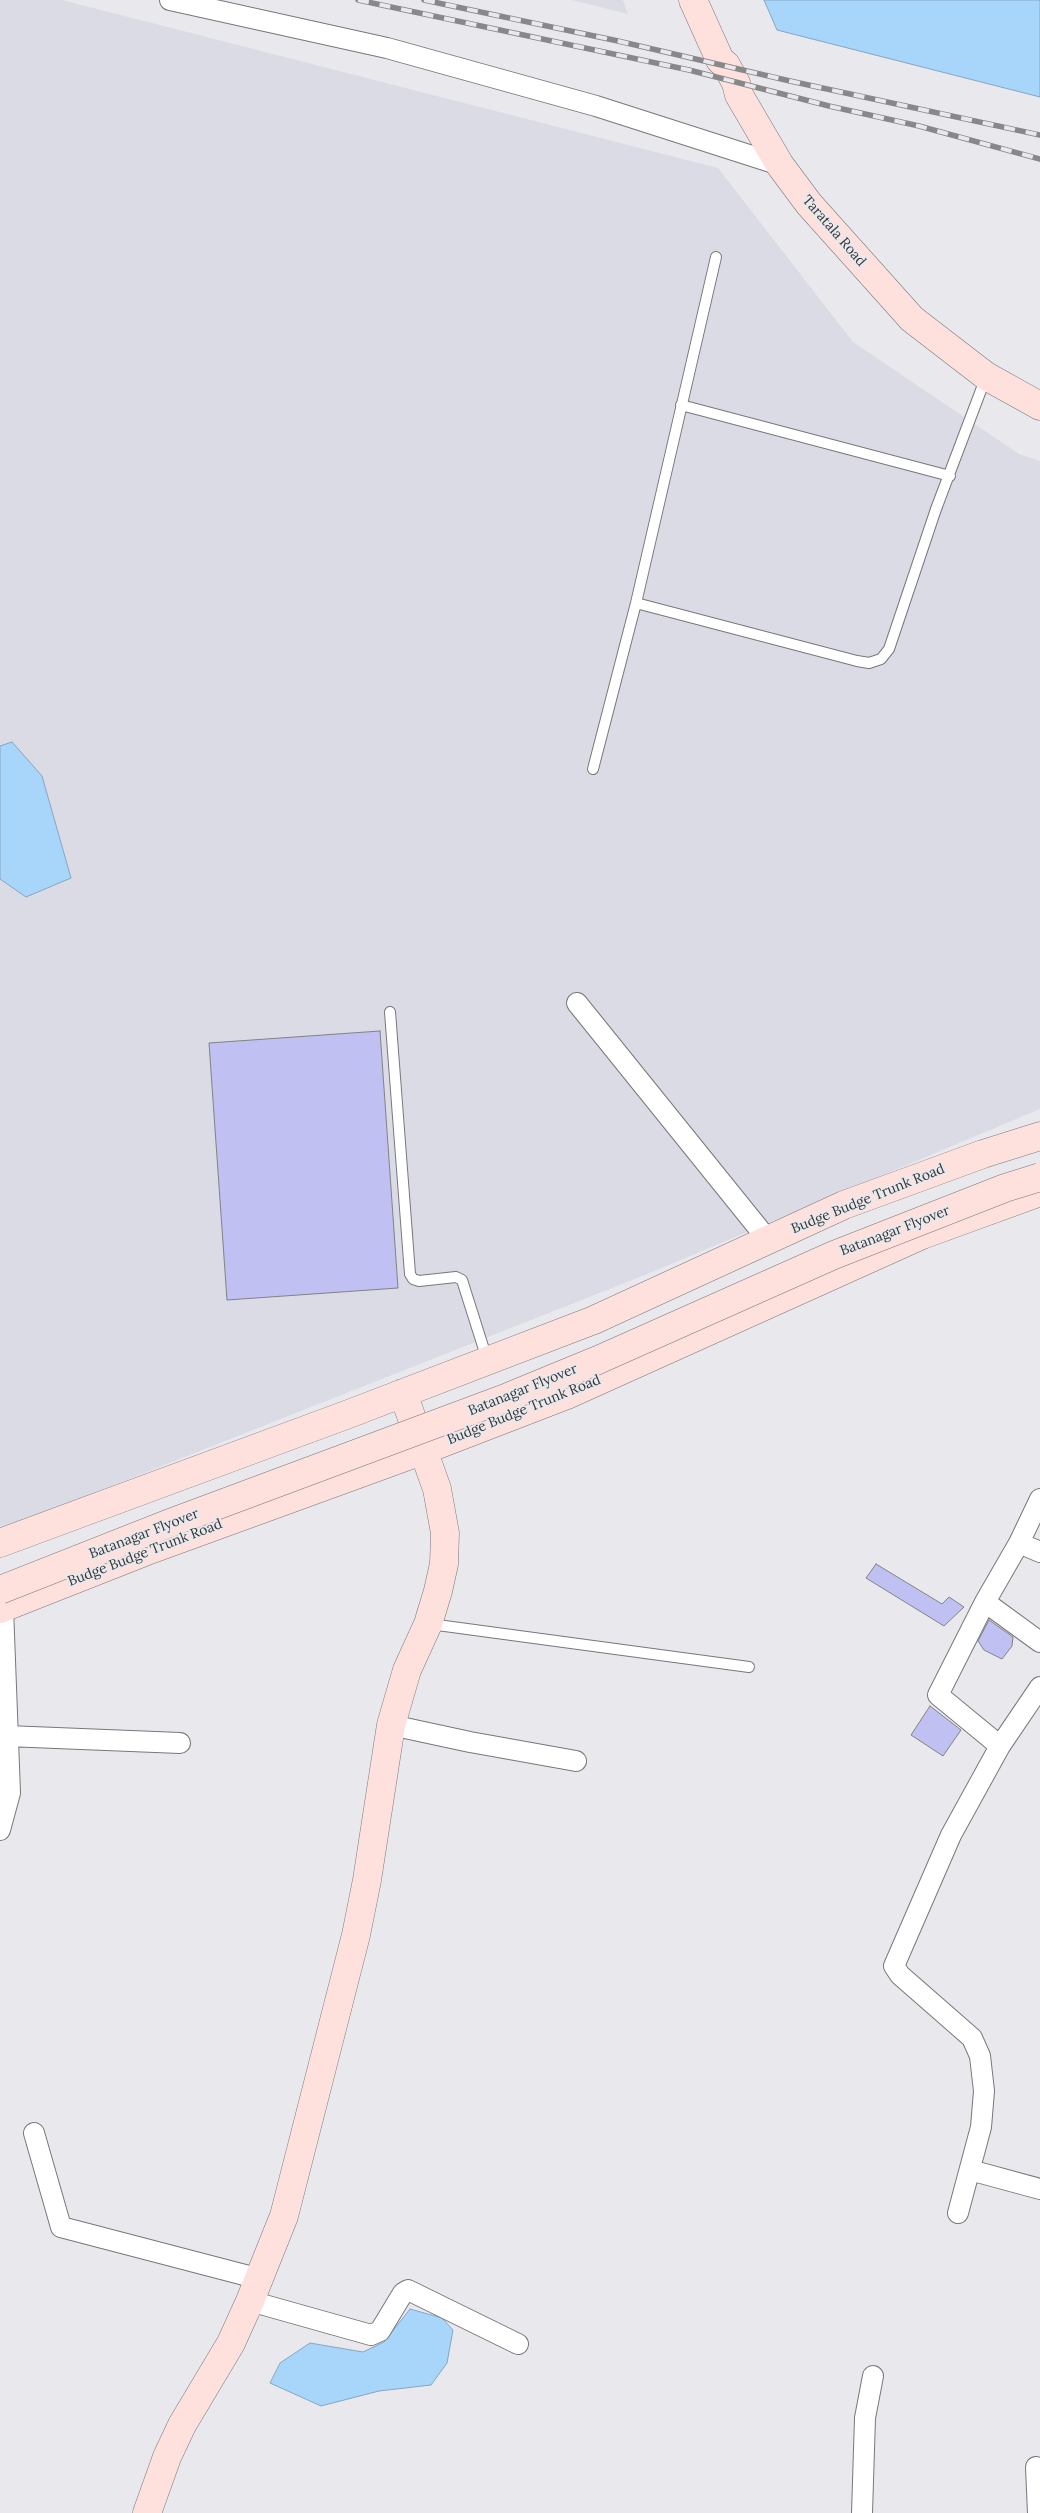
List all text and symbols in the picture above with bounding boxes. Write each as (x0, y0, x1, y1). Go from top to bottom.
street label: Taratala Road (799, 192, 869, 270)
street label: Budge Budge Trunk Road (789, 1161, 947, 1237)
street label: Batanagar Flyover (838, 1202, 952, 1260)
street label: Batanagar Flyover (466, 1360, 580, 1420)
street label: Budge Budge Trunk Road (445, 1372, 603, 1448)
street label: Batanagar Flyover (87, 1505, 201, 1563)
street label: Budge Budge Trunk Road (65, 1516, 225, 1590)

